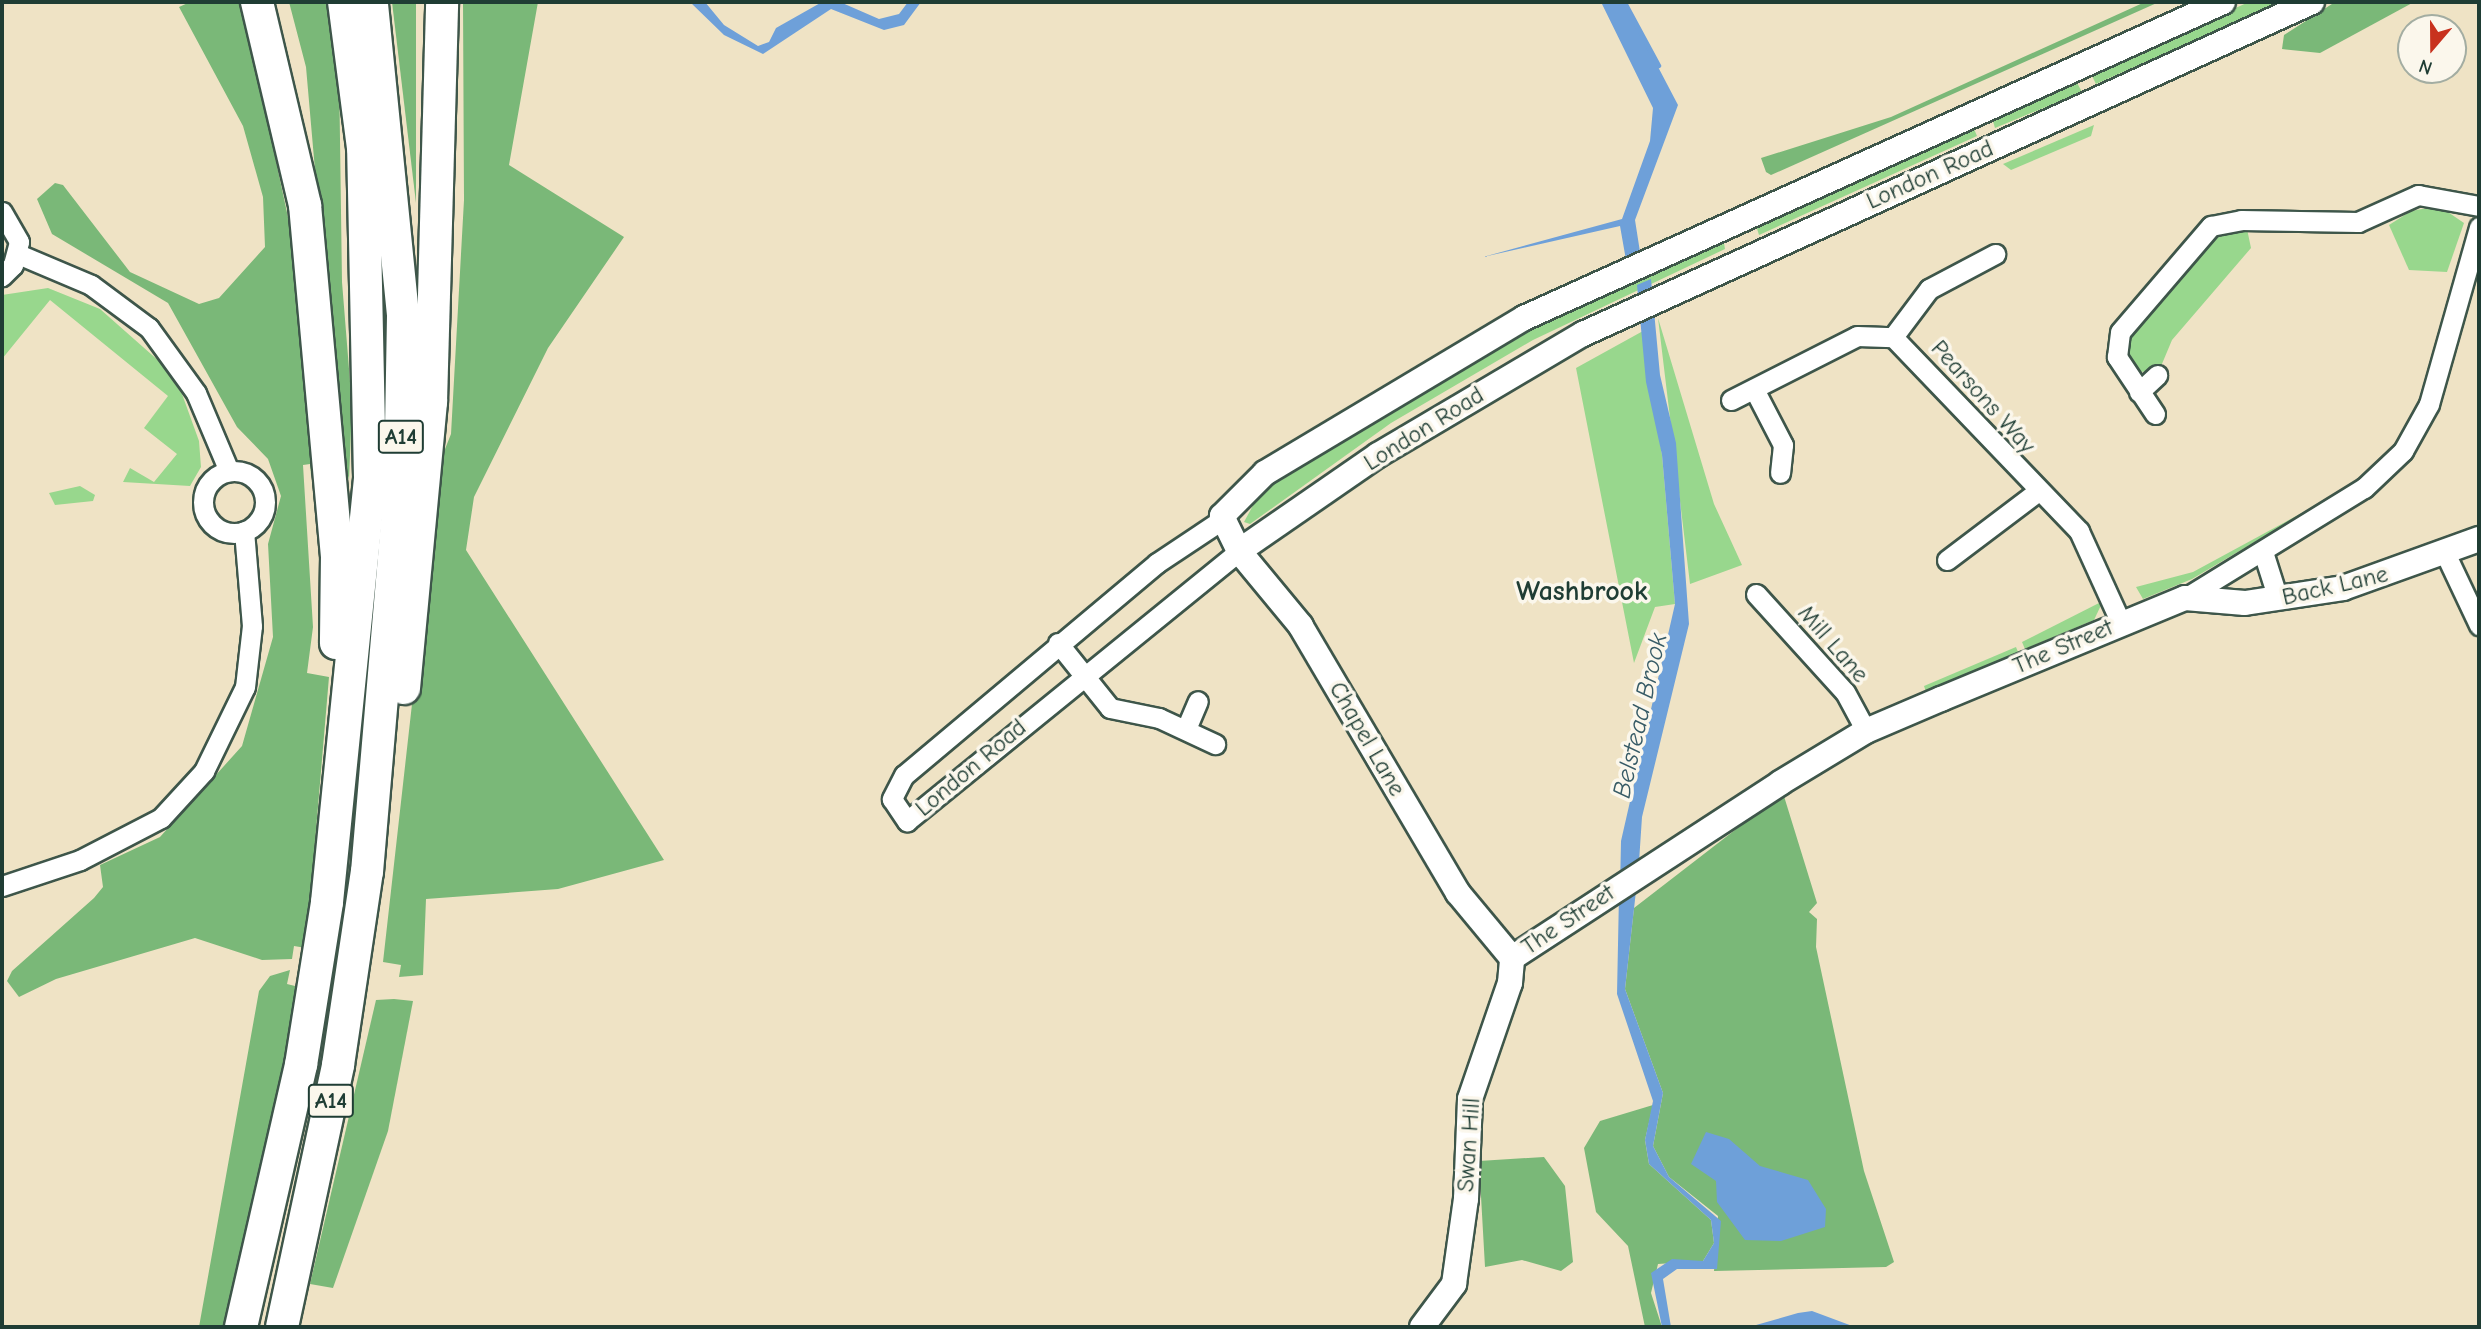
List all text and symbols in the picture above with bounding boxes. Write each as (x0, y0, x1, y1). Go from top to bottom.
north arrow (2397, 14, 2467, 84)
text: N (2416, 54, 2435, 79)
street label: London Road (1862, 134, 1998, 216)
street label: Pearsons Way (1925, 334, 2041, 460)
street label: London Road (1359, 381, 1489, 477)
road number: A14 (376, 418, 426, 457)
street label: Back Lane (2279, 560, 2391, 612)
district label: Washbrook (1516, 574, 1648, 608)
street label: Mill Lane (1792, 599, 1874, 689)
street label: The Street (2009, 613, 2117, 681)
water label: Belstead Brook (1607, 631, 1675, 801)
street label: Chapel Lane (1323, 677, 1411, 801)
street label: London Road (910, 713, 1032, 823)
street label: The Street (1516, 879, 1620, 961)
road number: A14 (306, 1082, 356, 1120)
street label: Swan Hill (1451, 1097, 1487, 1193)

